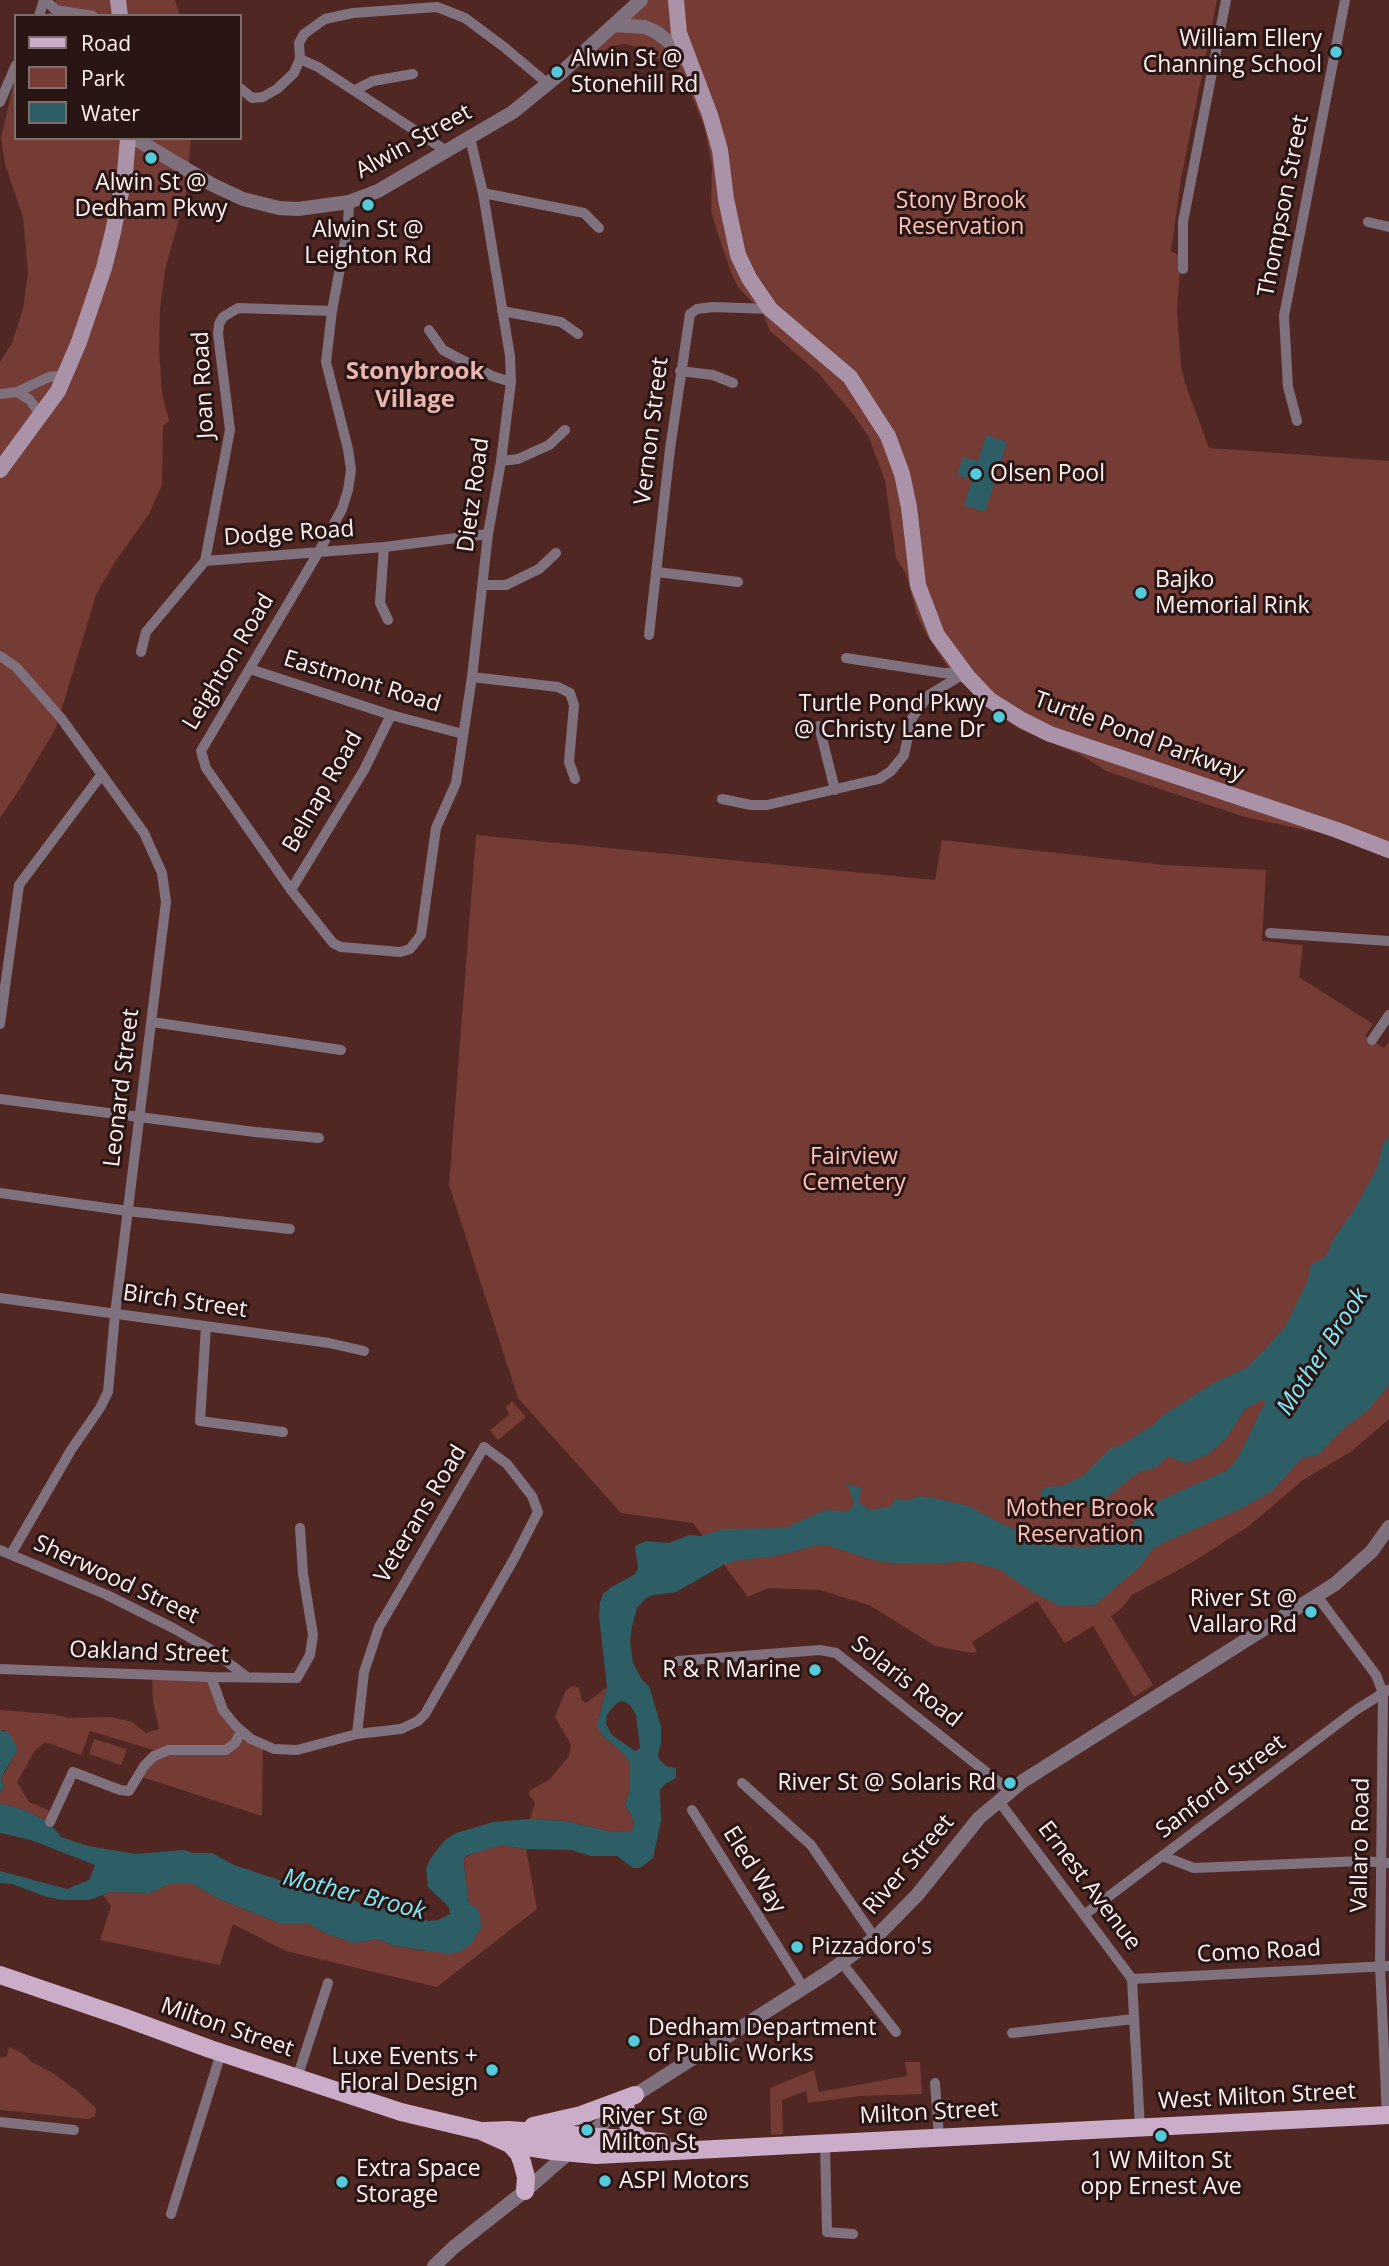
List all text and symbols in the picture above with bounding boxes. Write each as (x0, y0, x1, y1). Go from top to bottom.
legend (14, 14, 242, 140)
place label: William Ellery Channing School (1143, 25, 1322, 79)
text: Road (81, 29, 131, 57)
marker: William Ellery Channing School (1328, 44, 1344, 60)
place label: Alwin St @ Stonehill Rd (571, 45, 698, 99)
text: Park (81, 64, 125, 92)
marker: Alwin St @ Stonehill Rd (549, 64, 565, 80)
text: Water (81, 99, 140, 127)
street label: Alwin Street (351, 99, 477, 185)
street label: Thompson Street (1253, 113, 1315, 299)
marker: Alwin St @ Dedham Pkwy (143, 150, 159, 166)
place label: Alwin St @ Dedham Pkwy (74, 169, 228, 223)
park label: Stony Brook Reservation (896, 187, 1026, 241)
marker: Alwin St @ Leighton Rd (360, 197, 376, 213)
place label: Alwin St @ Leighton Rd (304, 216, 432, 270)
street label: Joan Road (187, 330, 221, 440)
street label: Vernon Street (629, 356, 675, 506)
district label: Stonybrook Village (346, 358, 484, 414)
street label: Dietz Road (452, 436, 496, 554)
place label: Olsen Pool (990, 460, 1105, 488)
marker: Olsen Pool (968, 466, 984, 482)
street label: Dodge Road (223, 516, 355, 552)
place label: Bajko Memorial Rink (1155, 566, 1310, 620)
marker: Bajko Memorial Rink (1133, 585, 1149, 601)
street label: Leighton Road (177, 589, 281, 735)
street label: Eastmont Road (280, 645, 444, 719)
street label: Turtle Pond Parkway (1030, 686, 1248, 788)
place label: Turtle Pond Pkwy @ Christy Lane Dr (794, 690, 985, 744)
marker: Turtle Pond Pkwy @ Christy Lane Dr (991, 709, 1007, 725)
street label: Belnap Road (277, 726, 369, 858)
street label: Leonard Street (99, 1007, 145, 1169)
park label: Fairview Cemetery (802, 1143, 906, 1197)
street label: Birch Street (121, 1280, 249, 1324)
water label: Mother Brook (1271, 1283, 1375, 1421)
street label: Veterans Road (369, 1440, 473, 1588)
park label: Mother Brook Reservation (1005, 1495, 1155, 1549)
street label: Sherwood Street (29, 1530, 203, 1630)
place label: River St @ Vallaro Rd (1189, 1585, 1297, 1639)
marker: River St @ Vallaro Rd (1303, 1604, 1319, 1620)
street label: Solaris Road (845, 1630, 967, 1734)
street label: Oakland Street (69, 1636, 229, 1670)
place label: R & R Marine (662, 1656, 801, 1684)
marker: R & R Marine (807, 1662, 823, 1678)
street label: Sanford Street (1151, 1729, 1291, 1845)
place label: River St @ Solaris Rd (777, 1769, 996, 1797)
marker: River St @ Solaris Rd (1002, 1775, 1018, 1791)
street label: Vallaro Road (1346, 1777, 1376, 1913)
street label: River Street (858, 1809, 960, 1921)
street label: Ernest Avenue (1032, 1816, 1146, 1956)
street label: Eled Way (717, 1822, 791, 1918)
water label: Mother Brook (280, 1863, 428, 1927)
place label: Pizzadoro's (811, 1933, 932, 1961)
street label: Como Road (1196, 1935, 1322, 1969)
marker: Pizzadoro's (789, 1939, 805, 1955)
street label: Milton Street (157, 1992, 297, 2064)
place label: Dedham Department of Public Works (648, 2014, 876, 2068)
marker: Dedham Department of Public Works (626, 2033, 642, 2049)
place label: Luxe Events + Floral Design (331, 2043, 478, 2097)
marker: Luxe Events + Floral Design (484, 2062, 500, 2078)
street label: West Milton Street (1157, 2078, 1357, 2116)
street label: Milton Street (859, 2096, 999, 2130)
place label: River St @ Milton St (601, 2103, 708, 2157)
marker: River St @ Milton St (579, 2122, 595, 2138)
marker: 1 W Milton St opp Ernest Ave (1153, 2128, 1169, 2144)
place label: 1 W Milton St opp Ernest Ave (1080, 2147, 1242, 2201)
place label: Extra Space Storage (356, 2155, 481, 2209)
place label: ASPI Motors (619, 2167, 749, 2195)
marker: ASPI Motors (597, 2173, 613, 2189)
marker: Extra Space Storage (334, 2174, 350, 2190)

